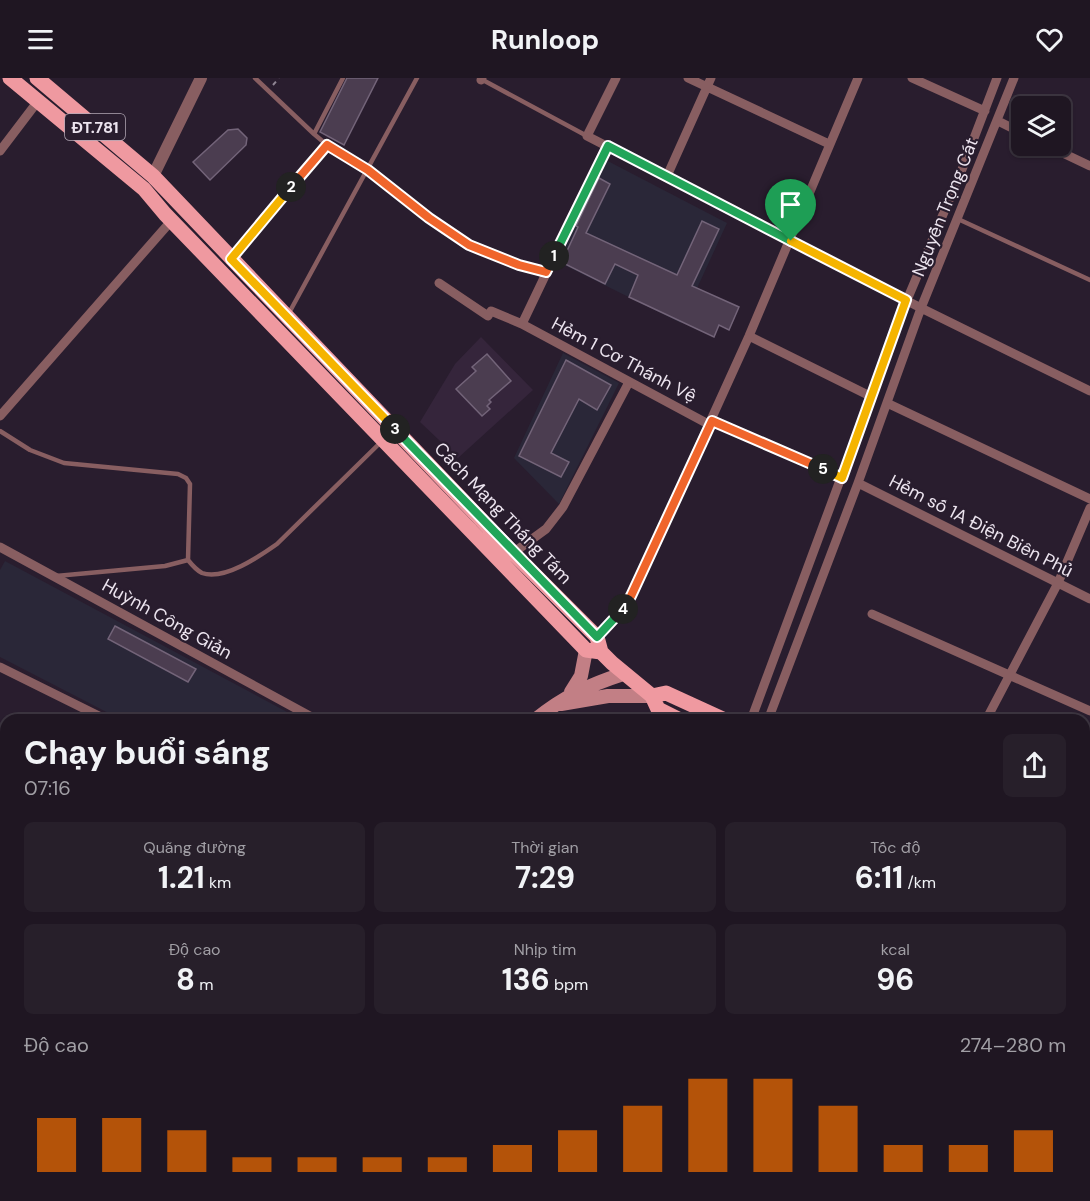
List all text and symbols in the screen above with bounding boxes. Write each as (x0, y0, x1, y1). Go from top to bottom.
text: Runloop (491, 22, 599, 57)
icon: menu (24, 23, 57, 56)
icon: heart (1033, 23, 1066, 56)
map controls (1011, 96, 1071, 156)
button: layers (1011, 96, 1071, 156)
road number: ĐT.781 (65, 114, 125, 140)
street label: Nguyễn Trọng Cát (906, 134, 984, 280)
pin: 2 (276, 172, 306, 202)
text: 2 (286, 176, 296, 197)
pin (765, 179, 816, 241)
icon: arrive (774, 188, 807, 221)
pin: 1 (539, 241, 569, 271)
text: 1 (551, 245, 557, 266)
street label: Hẻm 1 Cơ Thánh Vệ (547, 312, 701, 408)
pin: 3 (380, 414, 410, 444)
text: 3 (390, 418, 400, 439)
street label: Cách Mạng Tháng Tám (429, 437, 577, 589)
pin: 5 (808, 454, 838, 484)
text: 5 (818, 458, 828, 479)
street label: Hẻm số 1A Điện Biên Phủ (885, 469, 1077, 583)
street label: Huỳnh Công Giản (98, 573, 236, 665)
pin: 4 (608, 594, 638, 624)
text: 4 (618, 598, 628, 619)
text: Chạy buổi sáng (24, 731, 271, 774)
button: share (1003, 734, 1066, 797)
text: 07:16 (24, 775, 71, 801)
text: Quãng đường (143, 837, 246, 858)
text: Thời gian (511, 837, 579, 858)
text: Tốc độ (870, 837, 920, 858)
text: 1.21 (158, 858, 205, 897)
text: 7:29 (515, 858, 575, 897)
text: 6:11 (855, 858, 903, 897)
text: km (205, 872, 231, 893)
text: /km (903, 872, 936, 893)
text: Độ cao (169, 939, 221, 960)
text: Nhịp tim (514, 939, 576, 960)
text: kcal (881, 939, 910, 960)
text: 8 (176, 960, 195, 999)
text: 136 (502, 960, 550, 999)
text: 96 (876, 960, 914, 999)
text: m (195, 974, 213, 995)
text: bpm (550, 974, 588, 995)
text: Độ cao (24, 1032, 89, 1058)
text: 274–280 m (960, 1032, 1066, 1058)

